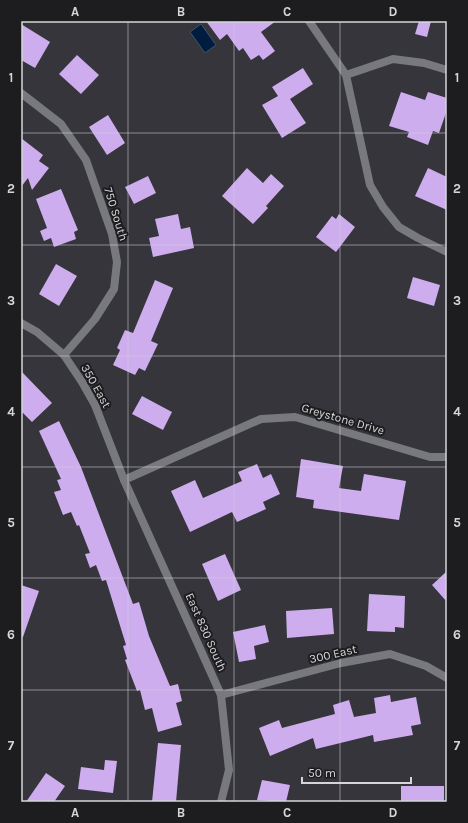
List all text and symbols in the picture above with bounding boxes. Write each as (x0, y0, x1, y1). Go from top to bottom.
text: A (71, 4, 79, 19)
text: B (177, 4, 185, 19)
text: C (283, 4, 291, 19)
text: D (389, 4, 398, 19)
text: 1 (9, 70, 13, 85)
text: 1 (455, 70, 459, 85)
text: 2 (7, 181, 15, 196)
text: 2 (453, 181, 461, 196)
street label: 750 South (101, 186, 131, 242)
text: 3 (7, 293, 15, 308)
text: 3 (453, 293, 461, 308)
street label: 350 East (78, 362, 114, 411)
street label: Greystone Drive (300, 400, 386, 438)
text: 4 (7, 404, 15, 419)
text: 4 (453, 404, 461, 419)
text: 5 (7, 515, 15, 530)
text: 5 (453, 515, 461, 530)
street label: East 830 South (182, 591, 230, 673)
text: 6 (7, 627, 15, 642)
text: 6 (453, 627, 461, 642)
street label: 300 East (308, 642, 359, 666)
text: 7 (8, 738, 15, 753)
text: 7 (454, 738, 461, 753)
scale bar (302, 759, 411, 785)
text: 50 m (308, 766, 336, 780)
text: A (71, 805, 79, 820)
text: B (177, 805, 185, 820)
text: C (283, 805, 291, 820)
text: D (389, 805, 398, 820)

